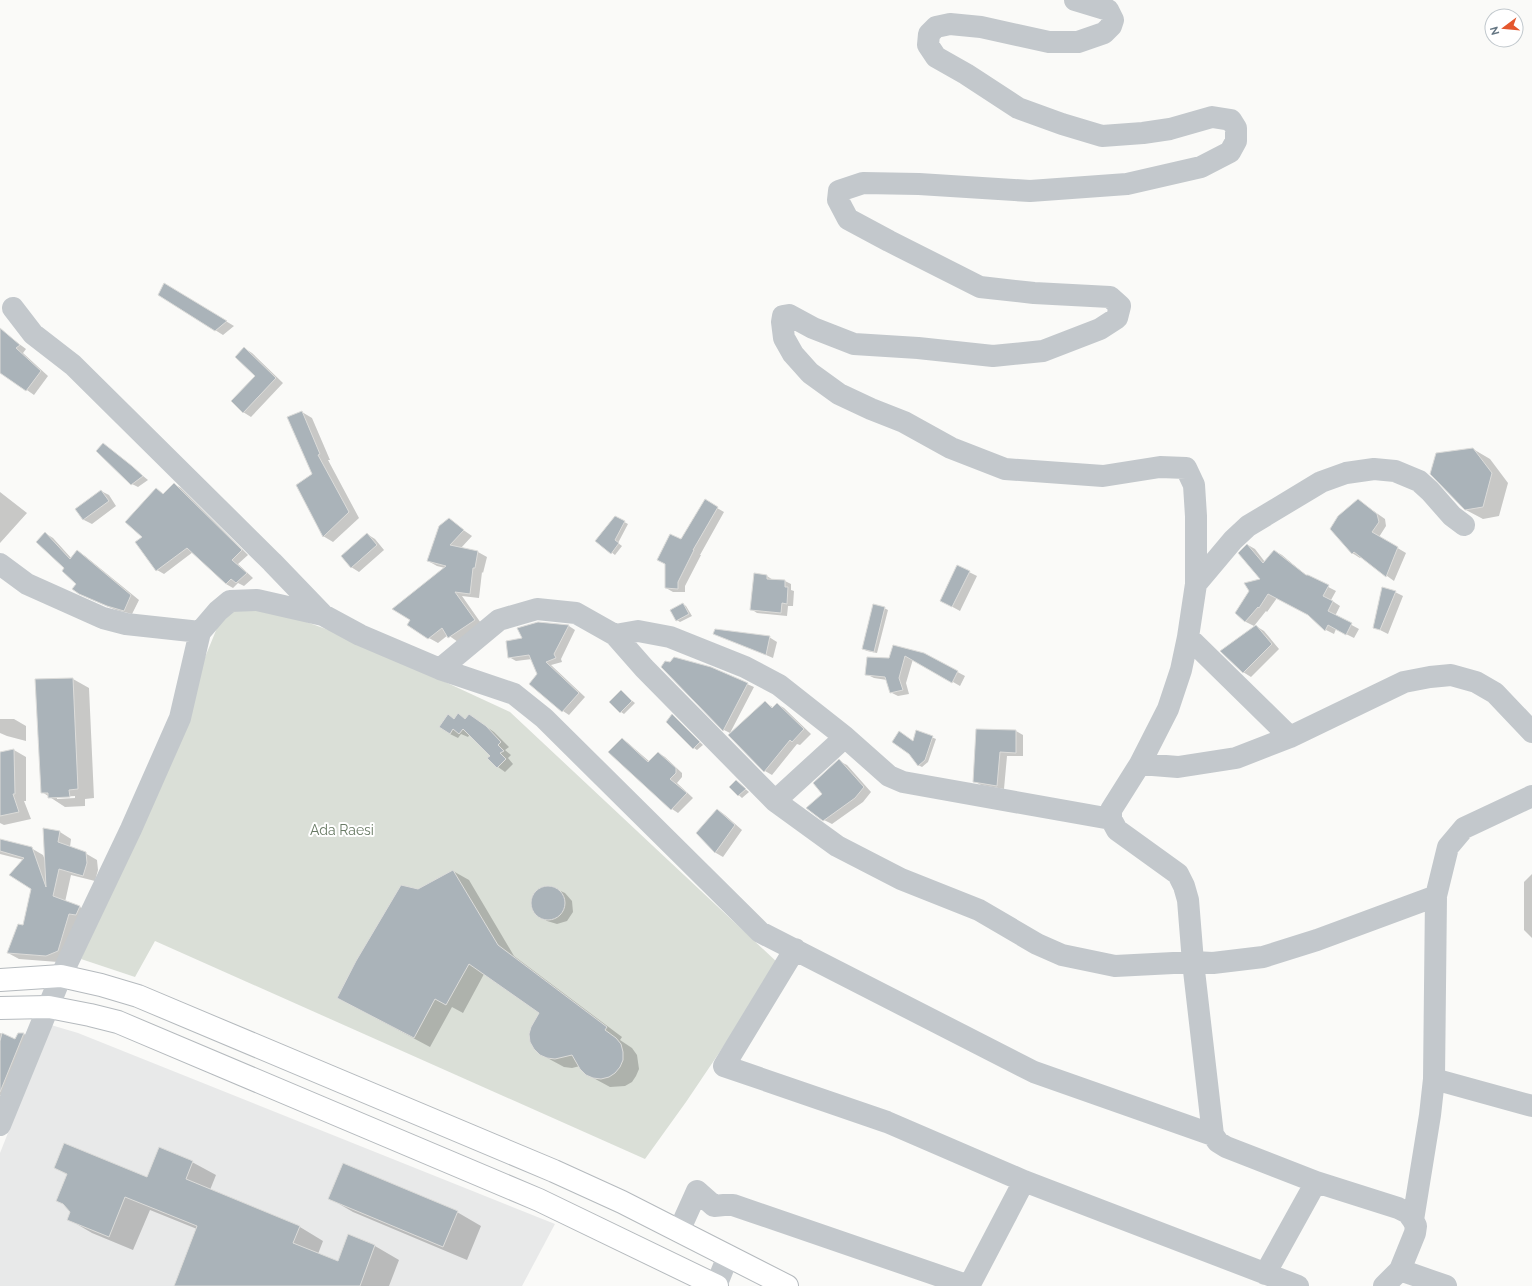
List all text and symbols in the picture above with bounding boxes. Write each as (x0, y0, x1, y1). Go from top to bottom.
north arrow (1484, 8, 1524, 48)
text: N (1487, 25, 1502, 36)
park label: Ada Raesi (310, 822, 374, 838)

